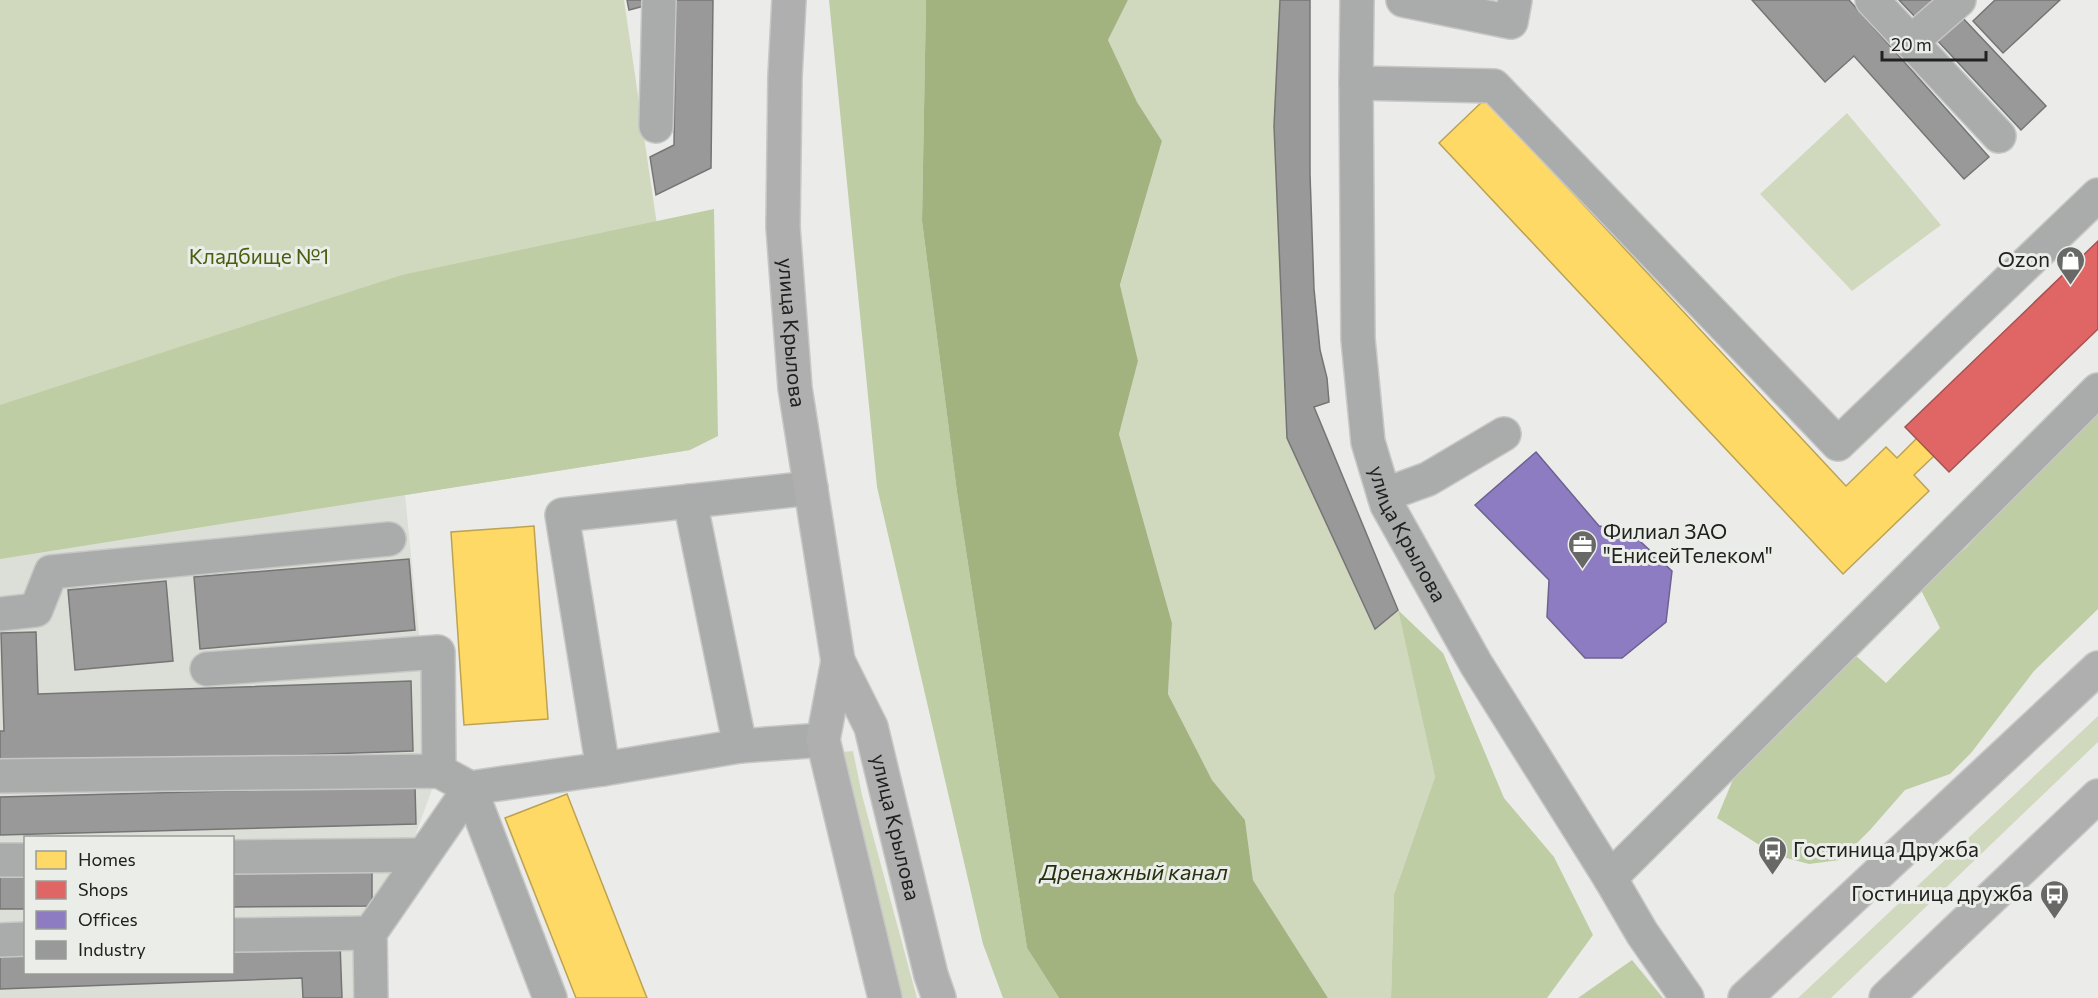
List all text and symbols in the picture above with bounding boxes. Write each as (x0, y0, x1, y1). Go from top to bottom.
scale bar (1882, 24, 1986, 62)
text: 20 m (1891, 33, 1932, 55)
park label: Кладбище №1 (189, 243, 329, 268)
shop icon: Ozon (2055, 244, 2087, 286)
place label: Ozon (1998, 246, 2050, 271)
street label: улица Крылова (774, 257, 812, 409)
street label: улица Крылова (1365, 462, 1453, 606)
place label: Филиал ЗАО "ЕнисейТелеком" (1603, 518, 1773, 567)
office icon: Филиал ЗАО "ЕнисейТелеком" (1566, 528, 1598, 570)
street label: улица Крылова (867, 751, 927, 903)
bus stop icon: Гостиница Дружба (1756, 834, 1788, 876)
legend (24, 836, 234, 974)
place label: Гостиница Дружба (1793, 836, 1979, 861)
text: Homes (78, 848, 136, 870)
water label: Дренажный канал (1038, 858, 1228, 885)
text: Shops (78, 878, 128, 900)
bus stop icon: Гостиница дружба (2038, 878, 2070, 920)
place label: Гостиница дружба (1851, 880, 2033, 905)
text: Offices (78, 908, 138, 930)
text: Industry (78, 938, 146, 960)

